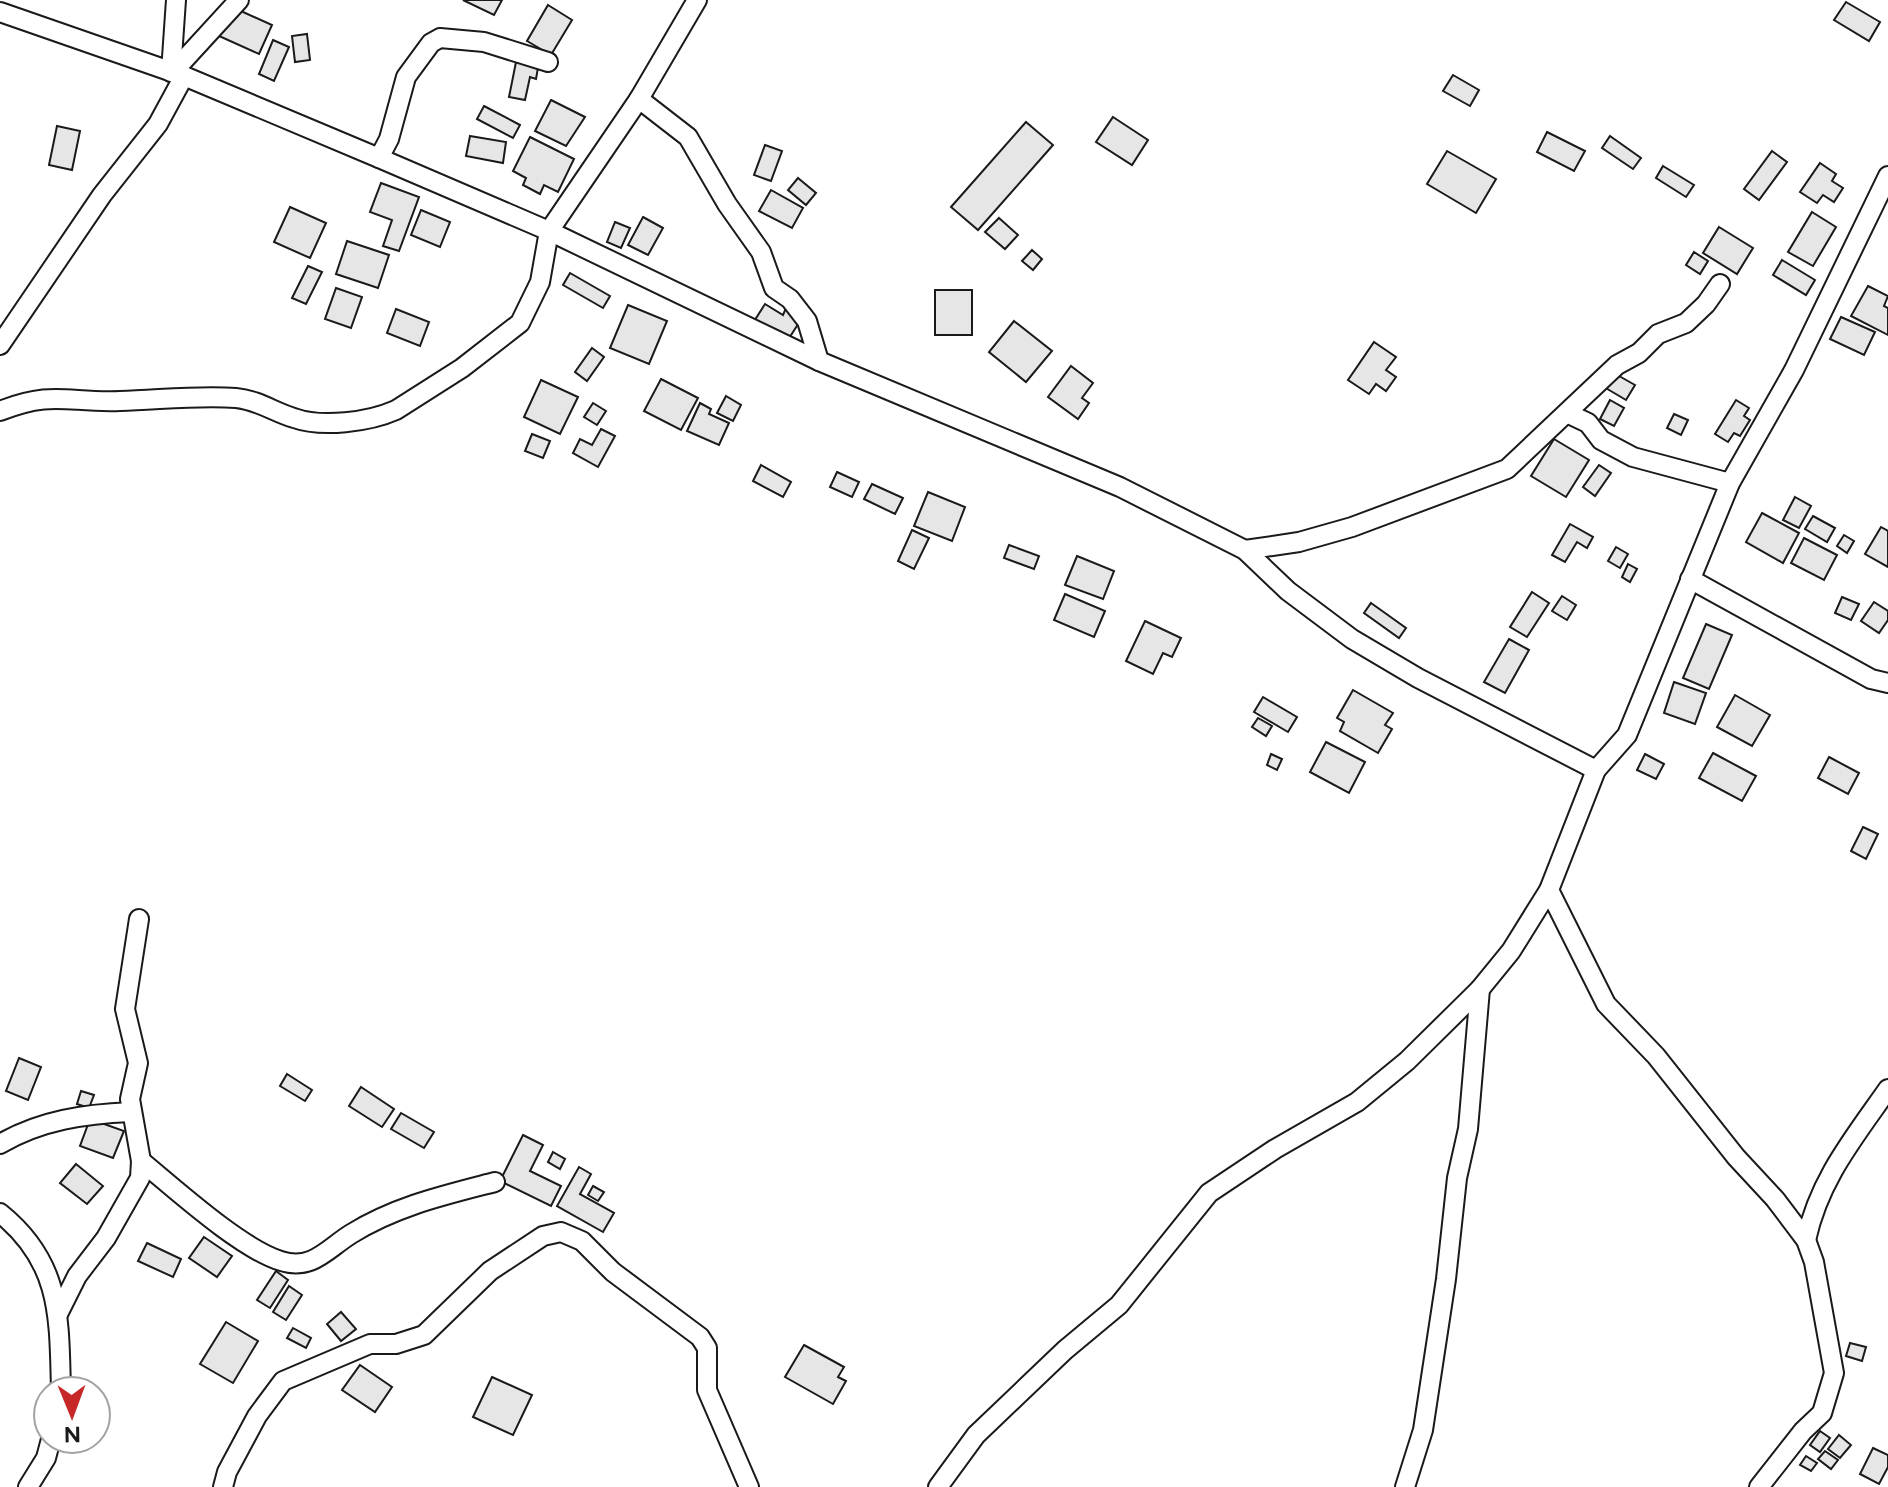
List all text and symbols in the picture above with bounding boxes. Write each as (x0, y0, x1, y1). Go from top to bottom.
north arrow (32, 1375, 112, 1455)
text: N (64, 1421, 81, 1448)

